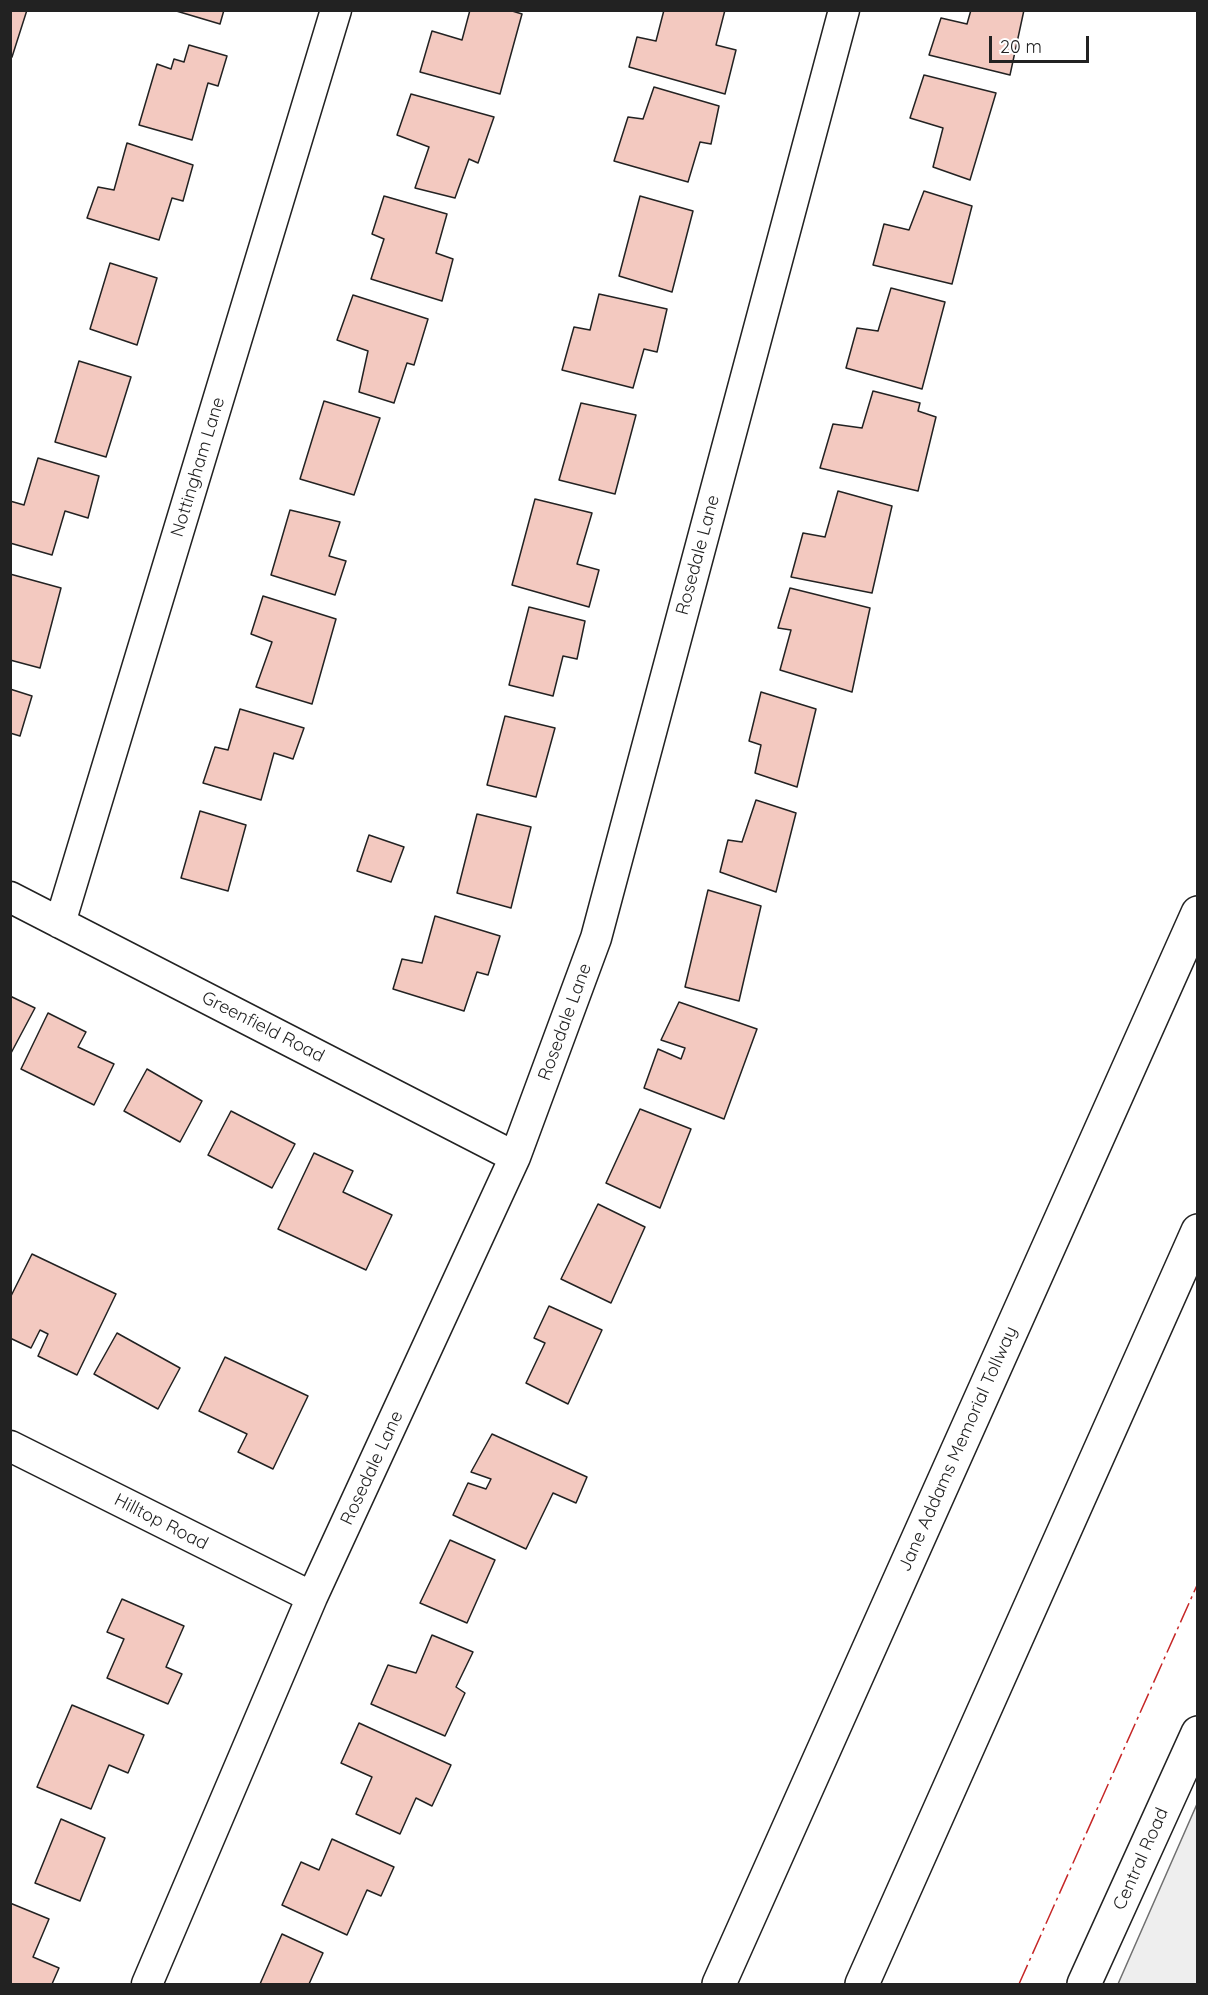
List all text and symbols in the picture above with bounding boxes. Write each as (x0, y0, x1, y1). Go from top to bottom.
scale bar (992, 24, 1092, 62)
text: 20 m (1000, 35, 1042, 58)
street label: Nottingham Lane (166, 394, 230, 540)
street label: Rosedale Lane (672, 493, 724, 617)
street label: Rosedale Lane (534, 960, 596, 1084)
street label: Greenfield Road (198, 987, 328, 1067)
street label: Jane Addams Memorial Tollway (894, 1323, 1022, 1575)
street label: Rosedale Lane (336, 1408, 408, 1528)
street label: Hilltop Road (110, 1489, 212, 1555)
street label: Central Road (1109, 1804, 1173, 1914)

